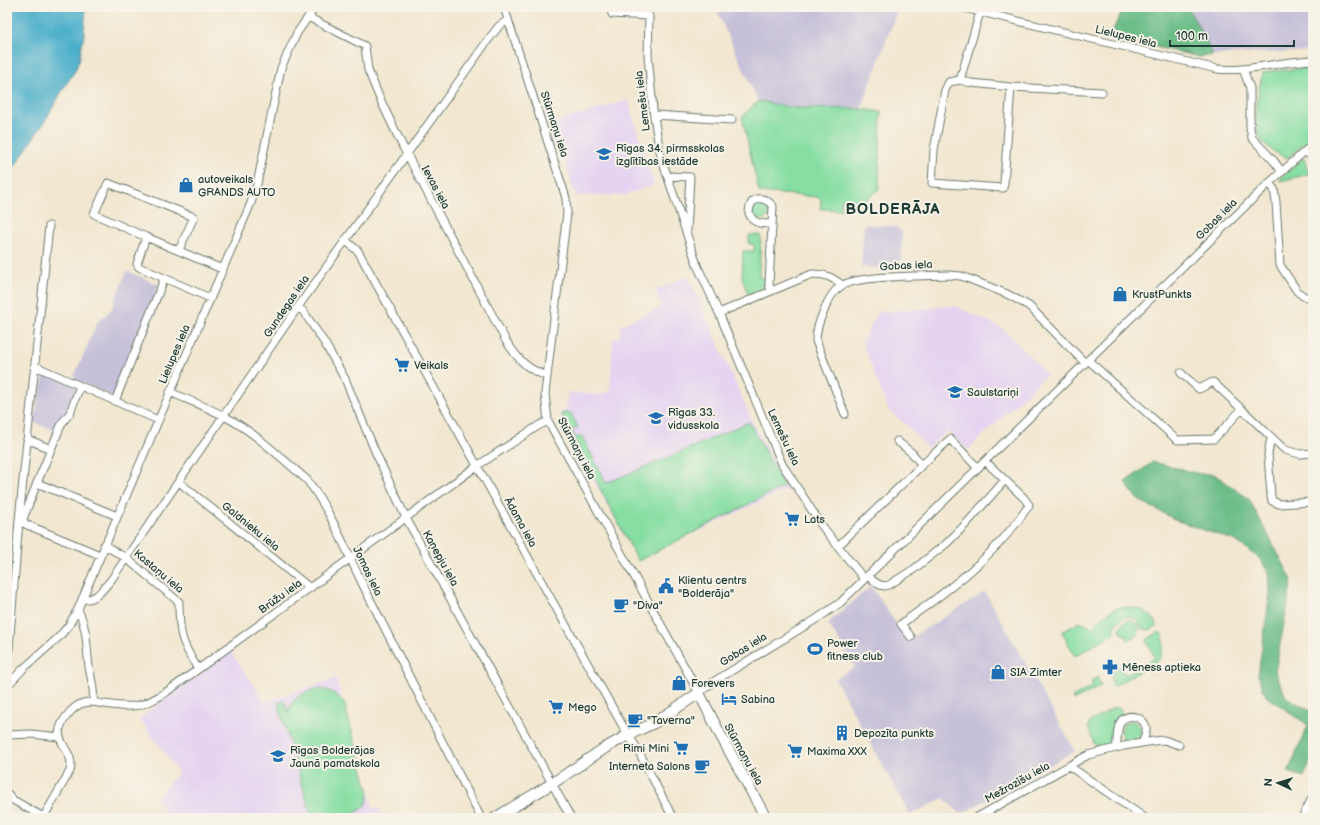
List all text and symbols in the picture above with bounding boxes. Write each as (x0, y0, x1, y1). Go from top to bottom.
scale bar (1170, 22, 1294, 48)
street label: Lielupes iela (1094, 23, 1158, 50)
text: 100 m (1176, 29, 1208, 44)
street label: Lemešu iela (632, 70, 653, 132)
street label: Stūrmaņu iela (538, 90, 571, 159)
place label: Rīgas 34. pirmsskolas izglītības iestāde (616, 142, 725, 168)
school or university icon: Rīgas 34. pirmsskolas izglītības iestāde (595, 145, 613, 163)
street label: Ievas iela (419, 163, 452, 211)
place label: autoveikals GRANDS AUTO (198, 173, 275, 199)
shop icon: autoveikals GRANDS AUTO (177, 176, 195, 194)
street label: Gobas iela (1193, 196, 1240, 243)
district label: BOLDERĀJA (845, 199, 941, 219)
street label: Gobas iela (879, 258, 933, 273)
street label: Gundegas iela (261, 273, 312, 340)
shop icon: KrustPunkts (1111, 285, 1129, 303)
place label: KrustPunkts (1132, 288, 1192, 301)
street label: Lielupes iela (156, 323, 193, 386)
supermarket icon: Veikals (393, 356, 411, 374)
place label: Veikals (414, 359, 449, 372)
school or university icon: Saulstariņi (946, 383, 964, 401)
place label: Saulstariņi (967, 386, 1019, 399)
place label: Rīgas 33. vidusskola (667, 406, 719, 432)
street label: Lemešu iela (765, 407, 802, 468)
school or university icon: Rīgas 33. vidusskola (647, 409, 665, 427)
street label: Stūrmaņu iela (555, 415, 598, 482)
street label: Ādama iela (502, 495, 540, 549)
street label: Galdnieku iela (219, 499, 282, 554)
supermarket icon: Lats (783, 510, 801, 528)
place label: Lats (804, 513, 825, 526)
street label: Kaņepju iela (420, 528, 461, 588)
street label: Jomas iela (350, 544, 385, 598)
street label: Kastaņu iela (131, 547, 186, 596)
place label: Klientu centrs "Bolderāja" (678, 574, 747, 600)
street label: Brūžu iela (256, 576, 304, 616)
public building icon: Klientu centrs "Bolderāja" (657, 577, 675, 595)
cafe icon: "Diva" (612, 596, 630, 614)
place label: "Diva" (633, 599, 663, 612)
street label: Gobas iela (717, 630, 769, 669)
place label: Power fitness club (827, 637, 883, 663)
sports icon: Power fitness club (806, 640, 824, 658)
pharmacy icon: Mēness aptieka (1101, 658, 1119, 676)
place label: Mēness aptieka (1122, 661, 1201, 674)
shop icon: SIA Zimter (989, 663, 1007, 681)
place label: SIA Zimter (1010, 666, 1063, 679)
shop icon: Forevers (670, 674, 688, 692)
place label: Forevers (691, 677, 735, 690)
hotel icon: Sabina (720, 690, 738, 708)
place label: Sabina (741, 693, 775, 706)
supermarket icon: Mego (547, 698, 565, 716)
place label: Mego (568, 701, 597, 714)
cafe icon: "Taverna" (626, 711, 644, 729)
place label: "Taverna" (647, 714, 695, 727)
street label: Stūrmaņu iela (721, 721, 766, 787)
building icon: Depozīta punkts (833, 724, 851, 742)
place label: Depozīta punkts (854, 727, 935, 740)
supermarket icon: Rimi Mini (672, 739, 690, 757)
place label: Rimi Mini (623, 742, 669, 755)
supermarket icon: Maxima XXX (786, 742, 804, 760)
place label: Rīgas Bolderājas Jaunā pamatskola (290, 744, 380, 770)
place label: Maxima XXX (807, 745, 868, 758)
school or university icon: Rīgas Bolderājas Jaunā pamatskola (269, 747, 287, 765)
cafe icon: Interneta Salons (693, 757, 711, 775)
street label: Mežrozīšu iela (983, 759, 1052, 806)
place label: Interneta Salons (609, 760, 691, 773)
north arrow (1258, 763, 1298, 803)
text: N (1262, 778, 1275, 787)

